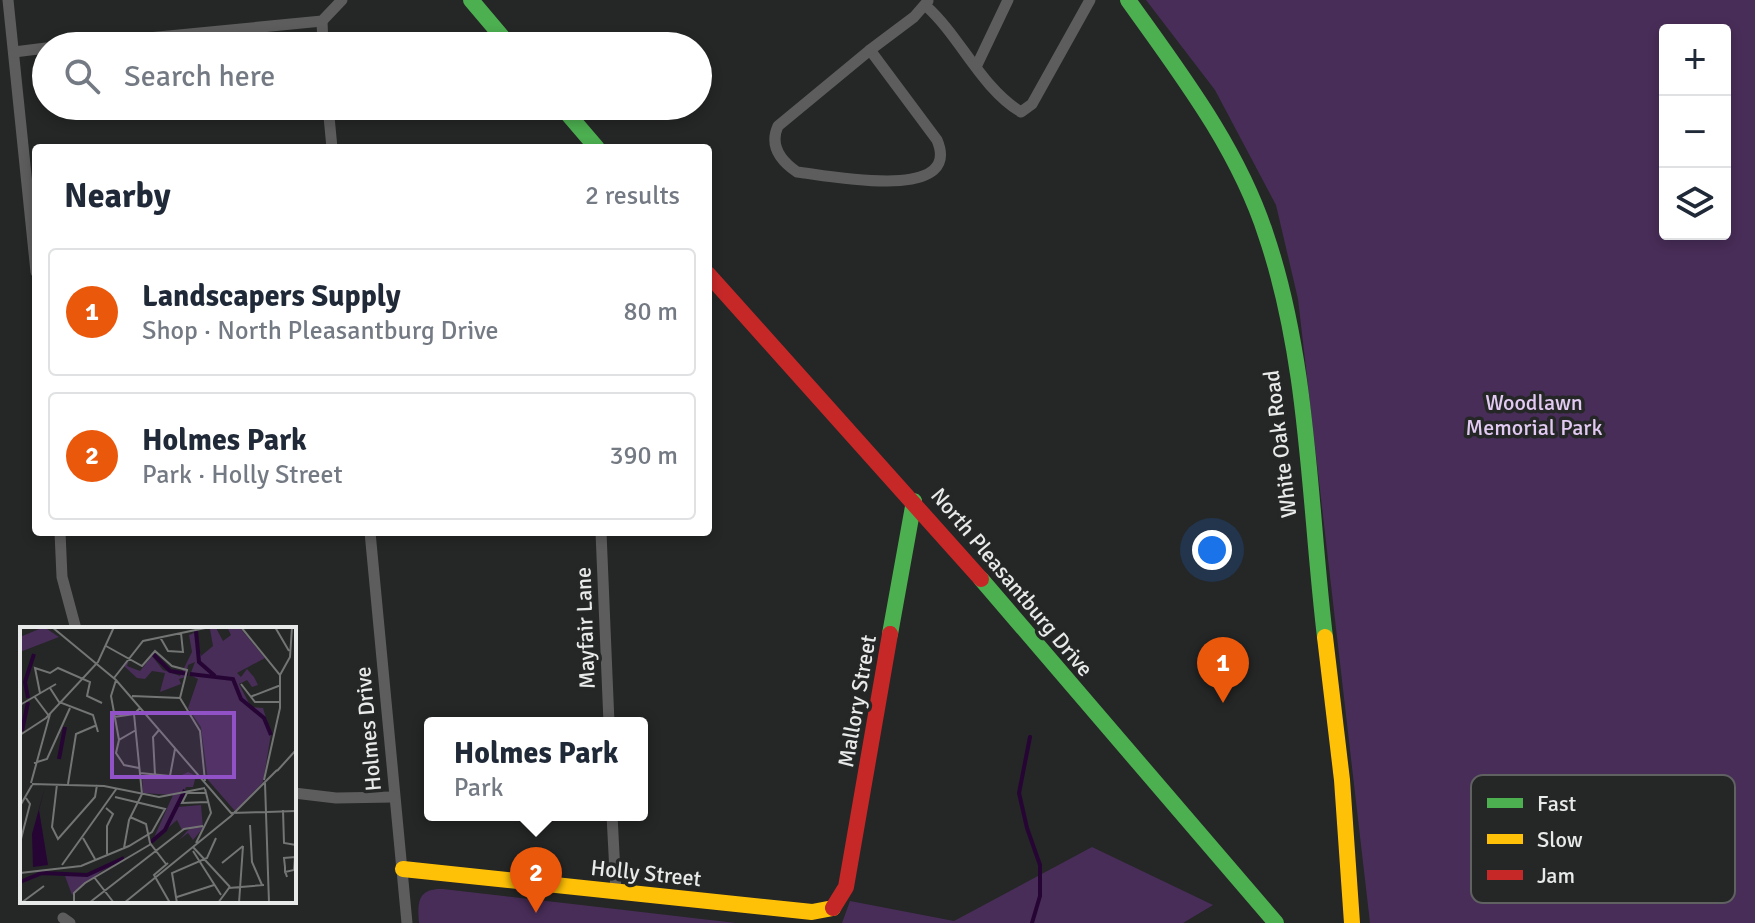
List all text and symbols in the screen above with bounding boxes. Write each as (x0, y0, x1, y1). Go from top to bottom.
map controls (1659, 24, 1731, 240)
button: + (1659, 24, 1731, 96)
search box (32, 32, 712, 120)
icon: search (60, 54, 104, 98)
text: Search here (124, 58, 275, 95)
button: − (1659, 96, 1731, 168)
button: layers (1659, 168, 1731, 240)
text: Nearby (64, 175, 171, 217)
text: 2 results (585, 180, 680, 212)
text: Landscapers Supply (142, 278, 401, 315)
text: 1 (85, 296, 99, 328)
text: 80 m (623, 296, 678, 328)
text: Shop · North Pleasantburg Drive (142, 315, 499, 347)
street label: White Oak Road (1258, 369, 1302, 519)
park label: Woodlawn Memorial Park (1466, 389, 1602, 441)
text: Holmes Park (142, 422, 307, 459)
text: 2 (85, 440, 99, 472)
text: 390 m (609, 440, 678, 472)
text: Park · Holly Street (142, 459, 343, 491)
street label: North Pleasantburg Drive (925, 482, 1099, 682)
your location (1192, 530, 1232, 570)
street label: Mayfair Lane (569, 566, 601, 690)
inset map (20, 627, 296, 903)
street label: Mallory Street (832, 632, 882, 769)
pin: 1 (1197, 637, 1249, 703)
street label: Holmes Drive (349, 666, 387, 792)
popup (424, 717, 648, 821)
text: Holmes Park (454, 735, 618, 772)
text: Park (454, 772, 504, 804)
legend (1471, 775, 1735, 903)
text: Fast (1537, 790, 1577, 817)
text: Slow (1537, 826, 1583, 853)
pin: 2 (510, 847, 562, 913)
street label: Holly Street (589, 854, 703, 892)
text: Jam (1537, 862, 1575, 889)

